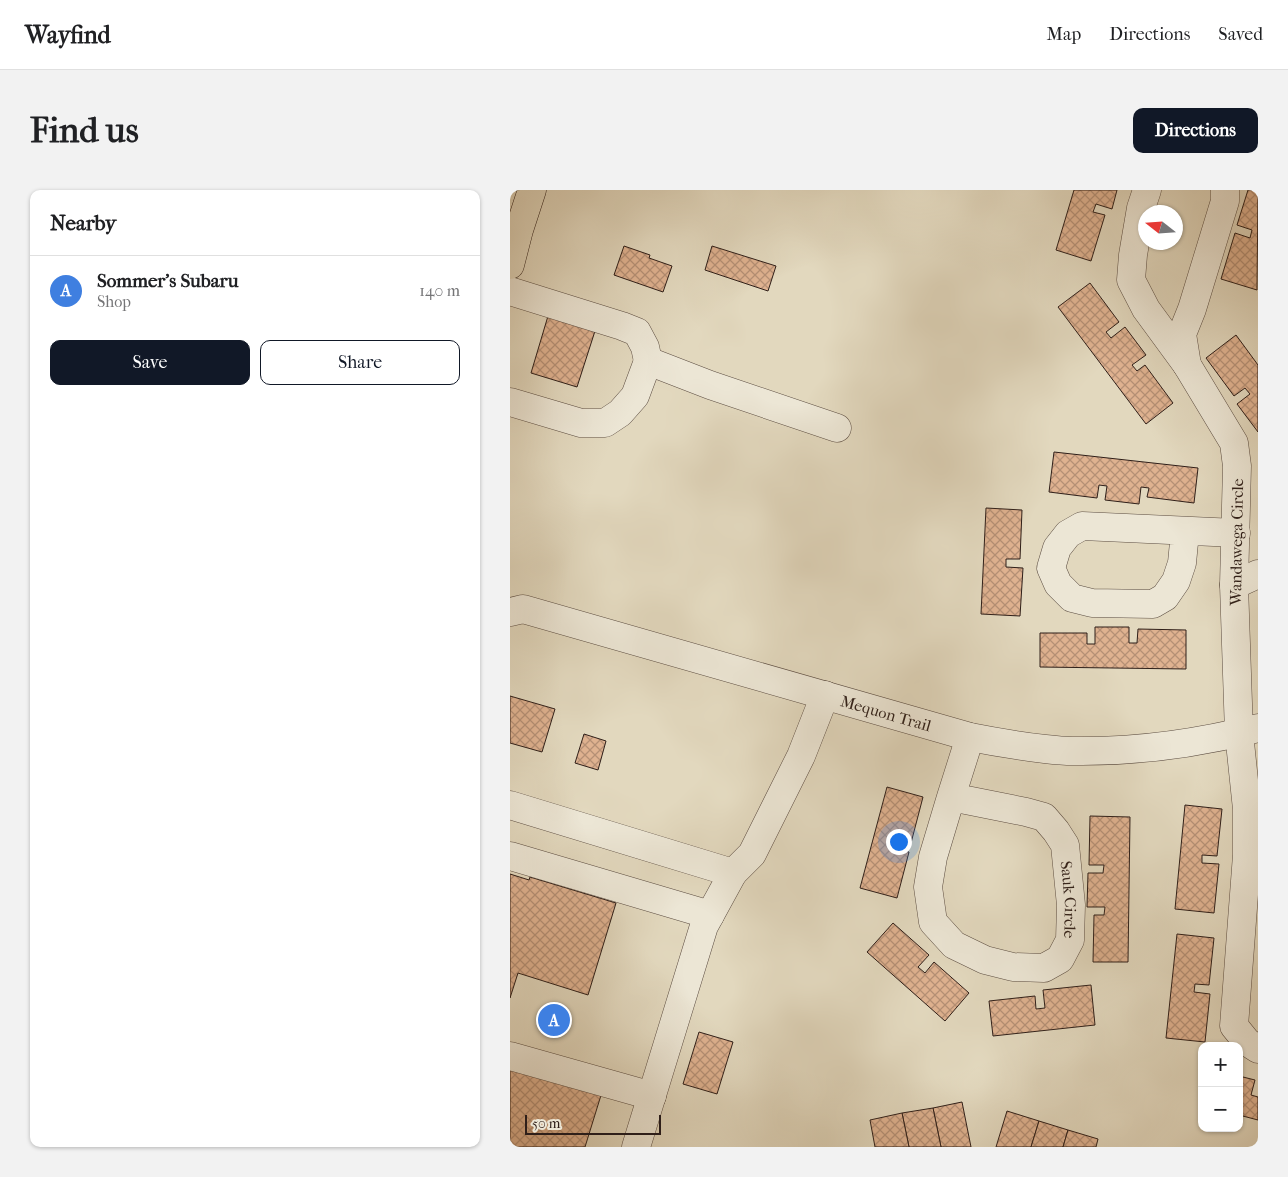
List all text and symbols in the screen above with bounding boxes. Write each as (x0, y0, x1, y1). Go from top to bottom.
text: Wayfind (25, 21, 111, 49)
text: Map (1047, 24, 1081, 45)
text: Directions (1109, 24, 1190, 45)
text: Saved (1218, 24, 1263, 45)
button: Directions (1133, 108, 1258, 153)
text: Find us (30, 110, 139, 151)
north arrow (1138, 205, 1183, 250)
text: Nearby (50, 211, 116, 235)
text: Sommer's Subaru (97, 270, 238, 292)
text: A (61, 281, 71, 300)
text: 140 m (419, 281, 460, 300)
text: Shop (97, 292, 131, 311)
button: Save (50, 340, 250, 385)
button: Share (260, 340, 460, 385)
street label: Wandawega Circle (1226, 478, 1247, 607)
street label: Mequon Trail (838, 691, 934, 736)
your location (886, 829, 912, 855)
street label: Sauk Circle (1057, 860, 1080, 939)
pin: A (538, 1001, 570, 1039)
map controls (1198, 1042, 1243, 1132)
button: + (1198, 1042, 1243, 1087)
button: − (1198, 1087, 1243, 1132)
scale bar (525, 1112, 661, 1135)
text: 50 m (532, 1115, 560, 1132)

